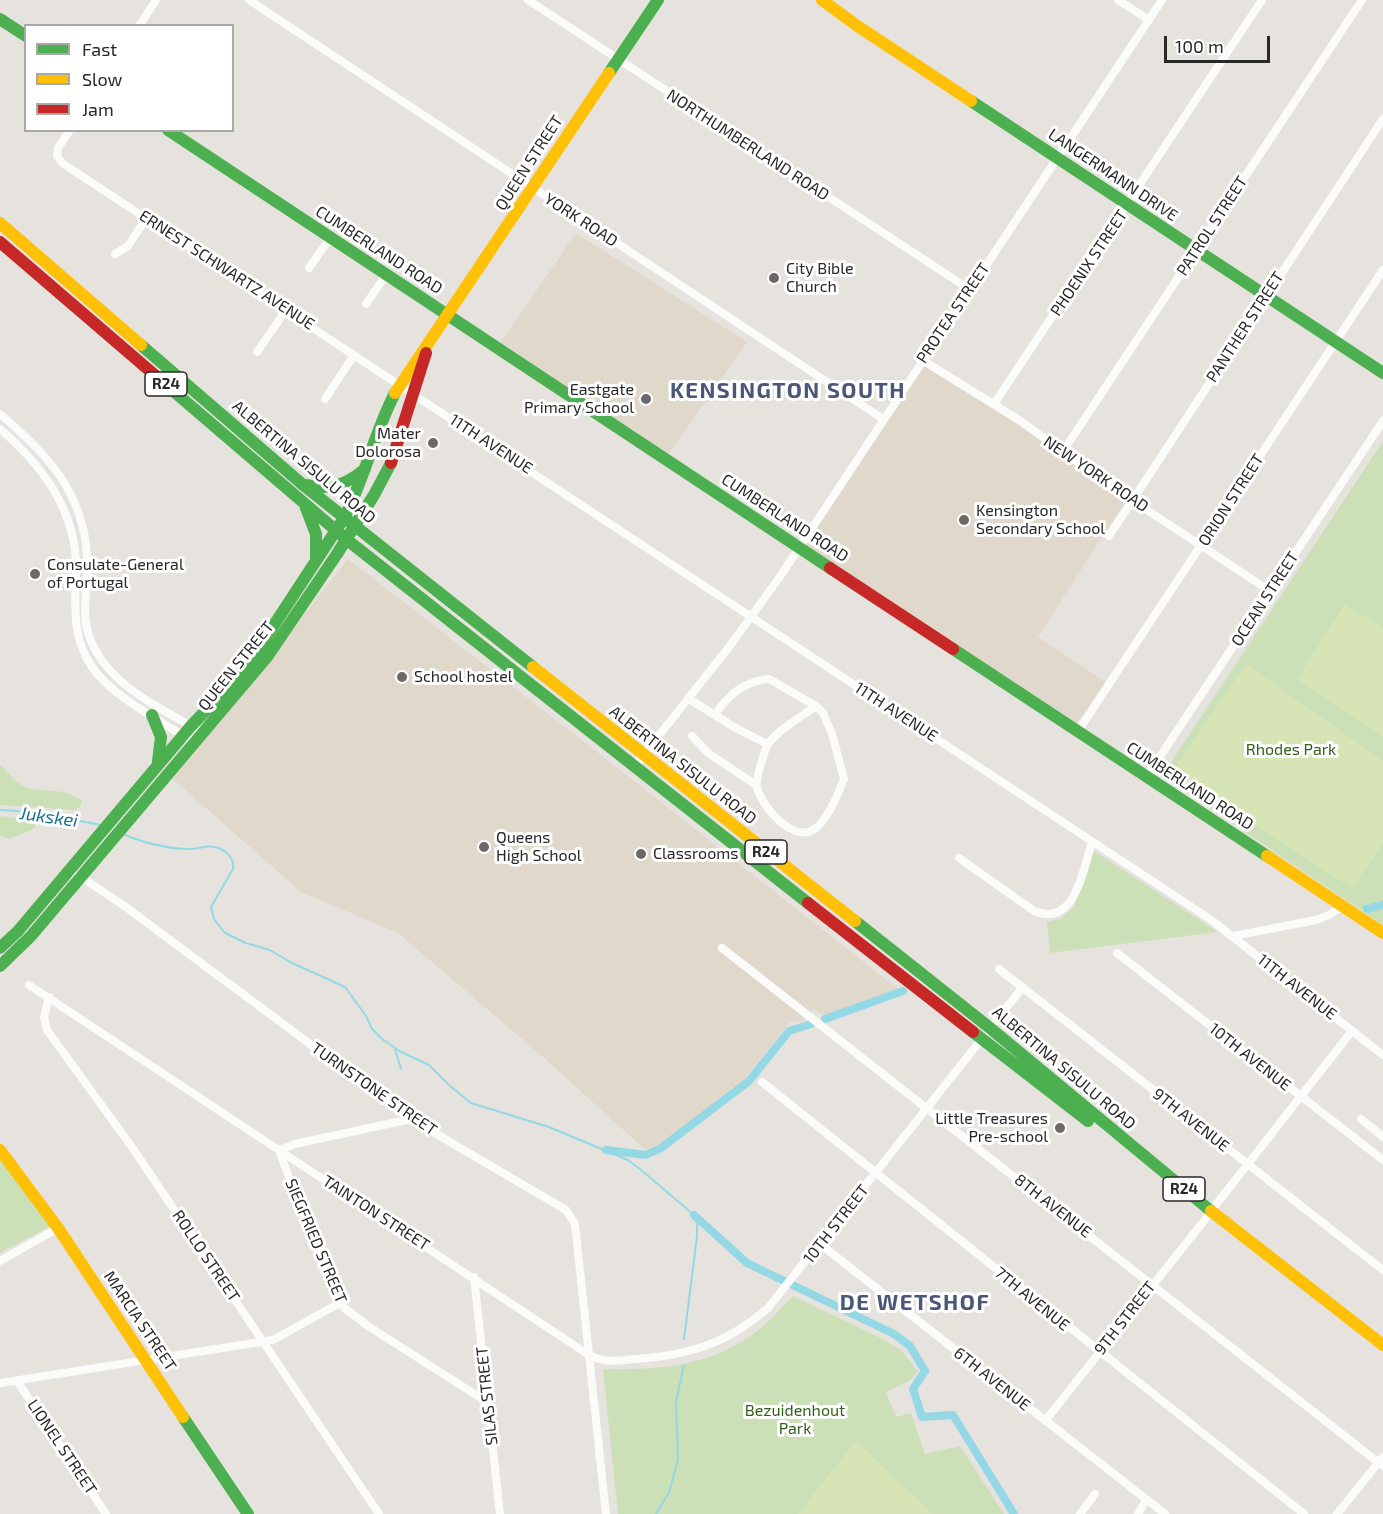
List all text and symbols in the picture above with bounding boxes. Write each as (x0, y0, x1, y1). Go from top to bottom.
legend (24, 24, 234, 132)
scale bar (1167, 24, 1274, 62)
text: 100 m (1175, 35, 1224, 57)
text: Fast (82, 38, 117, 60)
text: Slow (82, 68, 122, 90)
street label: NORTHUMBERLAND ROAD (663, 85, 833, 205)
text: Jam (82, 98, 114, 120)
street label: QUEEN STREET (491, 112, 567, 214)
street label: LANGERMANN DRIVE (1045, 125, 1181, 225)
street label: PATROL STREET (1173, 173, 1251, 279)
street label: YORK ROAD (541, 189, 621, 251)
street label: CUMBERLAND ROAD (312, 202, 446, 298)
street label: ERNEST SCHWARTZ AVENUE (136, 206, 318, 334)
street label: PHOENIX STREET (1046, 206, 1132, 320)
place label: City Bible Church (786, 259, 854, 297)
street label: PROTEA STREET (912, 259, 994, 367)
street label: PANTHER STREET (1202, 268, 1288, 386)
marker: City Bible Church (767, 271, 781, 285)
road number: R24 (145, 372, 187, 396)
district label: KENSINGTON SOUTH (670, 378, 906, 404)
place label: Eastgate Primary School (524, 380, 634, 418)
marker: Eastgate Primary School (639, 392, 653, 406)
street label: ALBERTINA SISULU ROAD (228, 396, 380, 528)
street label: 11TH AVENUE (446, 410, 536, 478)
place label: Mater Dolorosa (355, 424, 421, 462)
street label: NEW YORK ROAD (1040, 432, 1152, 516)
marker: Mater Dolorosa (426, 436, 440, 450)
street label: ORION STREET (1194, 450, 1268, 550)
street label: CUMBERLAND ROAD (718, 470, 852, 566)
place label: Kensington Secondary School (976, 501, 1105, 539)
marker: Kensington Secondary School (957, 513, 971, 527)
street label: OCEAN STREET (1227, 548, 1303, 650)
place label: Consulate-General of Portugal (47, 555, 184, 593)
marker: Consulate-General of Portugal (28, 567, 42, 581)
street label: QUEEN STREET (194, 617, 278, 715)
place label: School hostel (414, 667, 513, 687)
marker: School hostel (395, 670, 409, 684)
street label: 11TH AVENUE (851, 678, 941, 746)
street label: ALBERTINA SISULU ROAD (606, 702, 760, 828)
street label: CUMBERLAND ROAD (1123, 738, 1257, 834)
park label: Rhodes Park (1246, 740, 1336, 760)
water label: Jukskei (19, 802, 79, 832)
place label: Queens High School (496, 828, 581, 866)
marker: Queens High School (477, 840, 491, 854)
road number: R24 (745, 840, 787, 864)
place label: Classrooms (653, 844, 738, 864)
marker: Classrooms (634, 847, 648, 861)
street label: 11TH AVENUE (1254, 950, 1340, 1024)
street label: ALBERTINA SISULU ROAD (988, 1002, 1140, 1134)
street label: 10TH AVENUE (1205, 1019, 1295, 1095)
street label: TURNSTONE STREET (307, 1038, 441, 1140)
street label: 9TH AVENUE (1149, 1084, 1233, 1156)
place label: Little Treasures Pre-school (935, 1109, 1048, 1147)
marker: Little Treasures Pre-school (1053, 1121, 1067, 1135)
street label: 8TH AVENUE (1011, 1170, 1095, 1242)
street label: TAINTON STREET (319, 1171, 433, 1255)
street label: SIEGFRIED STREET (281, 1176, 351, 1306)
road number: R24 (1163, 1177, 1205, 1201)
street label: 10TH STREET (799, 1181, 873, 1267)
street label: ROLLO STREET (168, 1207, 244, 1305)
street label: 7TH AVENUE (991, 1263, 1073, 1335)
street label: MARCIA STREET (100, 1268, 180, 1374)
street label: 9TH STREET (1090, 1277, 1160, 1359)
district label: DE WETSHOF (840, 1290, 990, 1316)
street label: 6TH AVENUE (950, 1343, 1034, 1415)
street label: SILAS STREET (472, 1346, 502, 1446)
street label: LIONEL STREET (23, 1396, 101, 1498)
park label: Bezuidenhout Park (745, 1401, 845, 1439)

